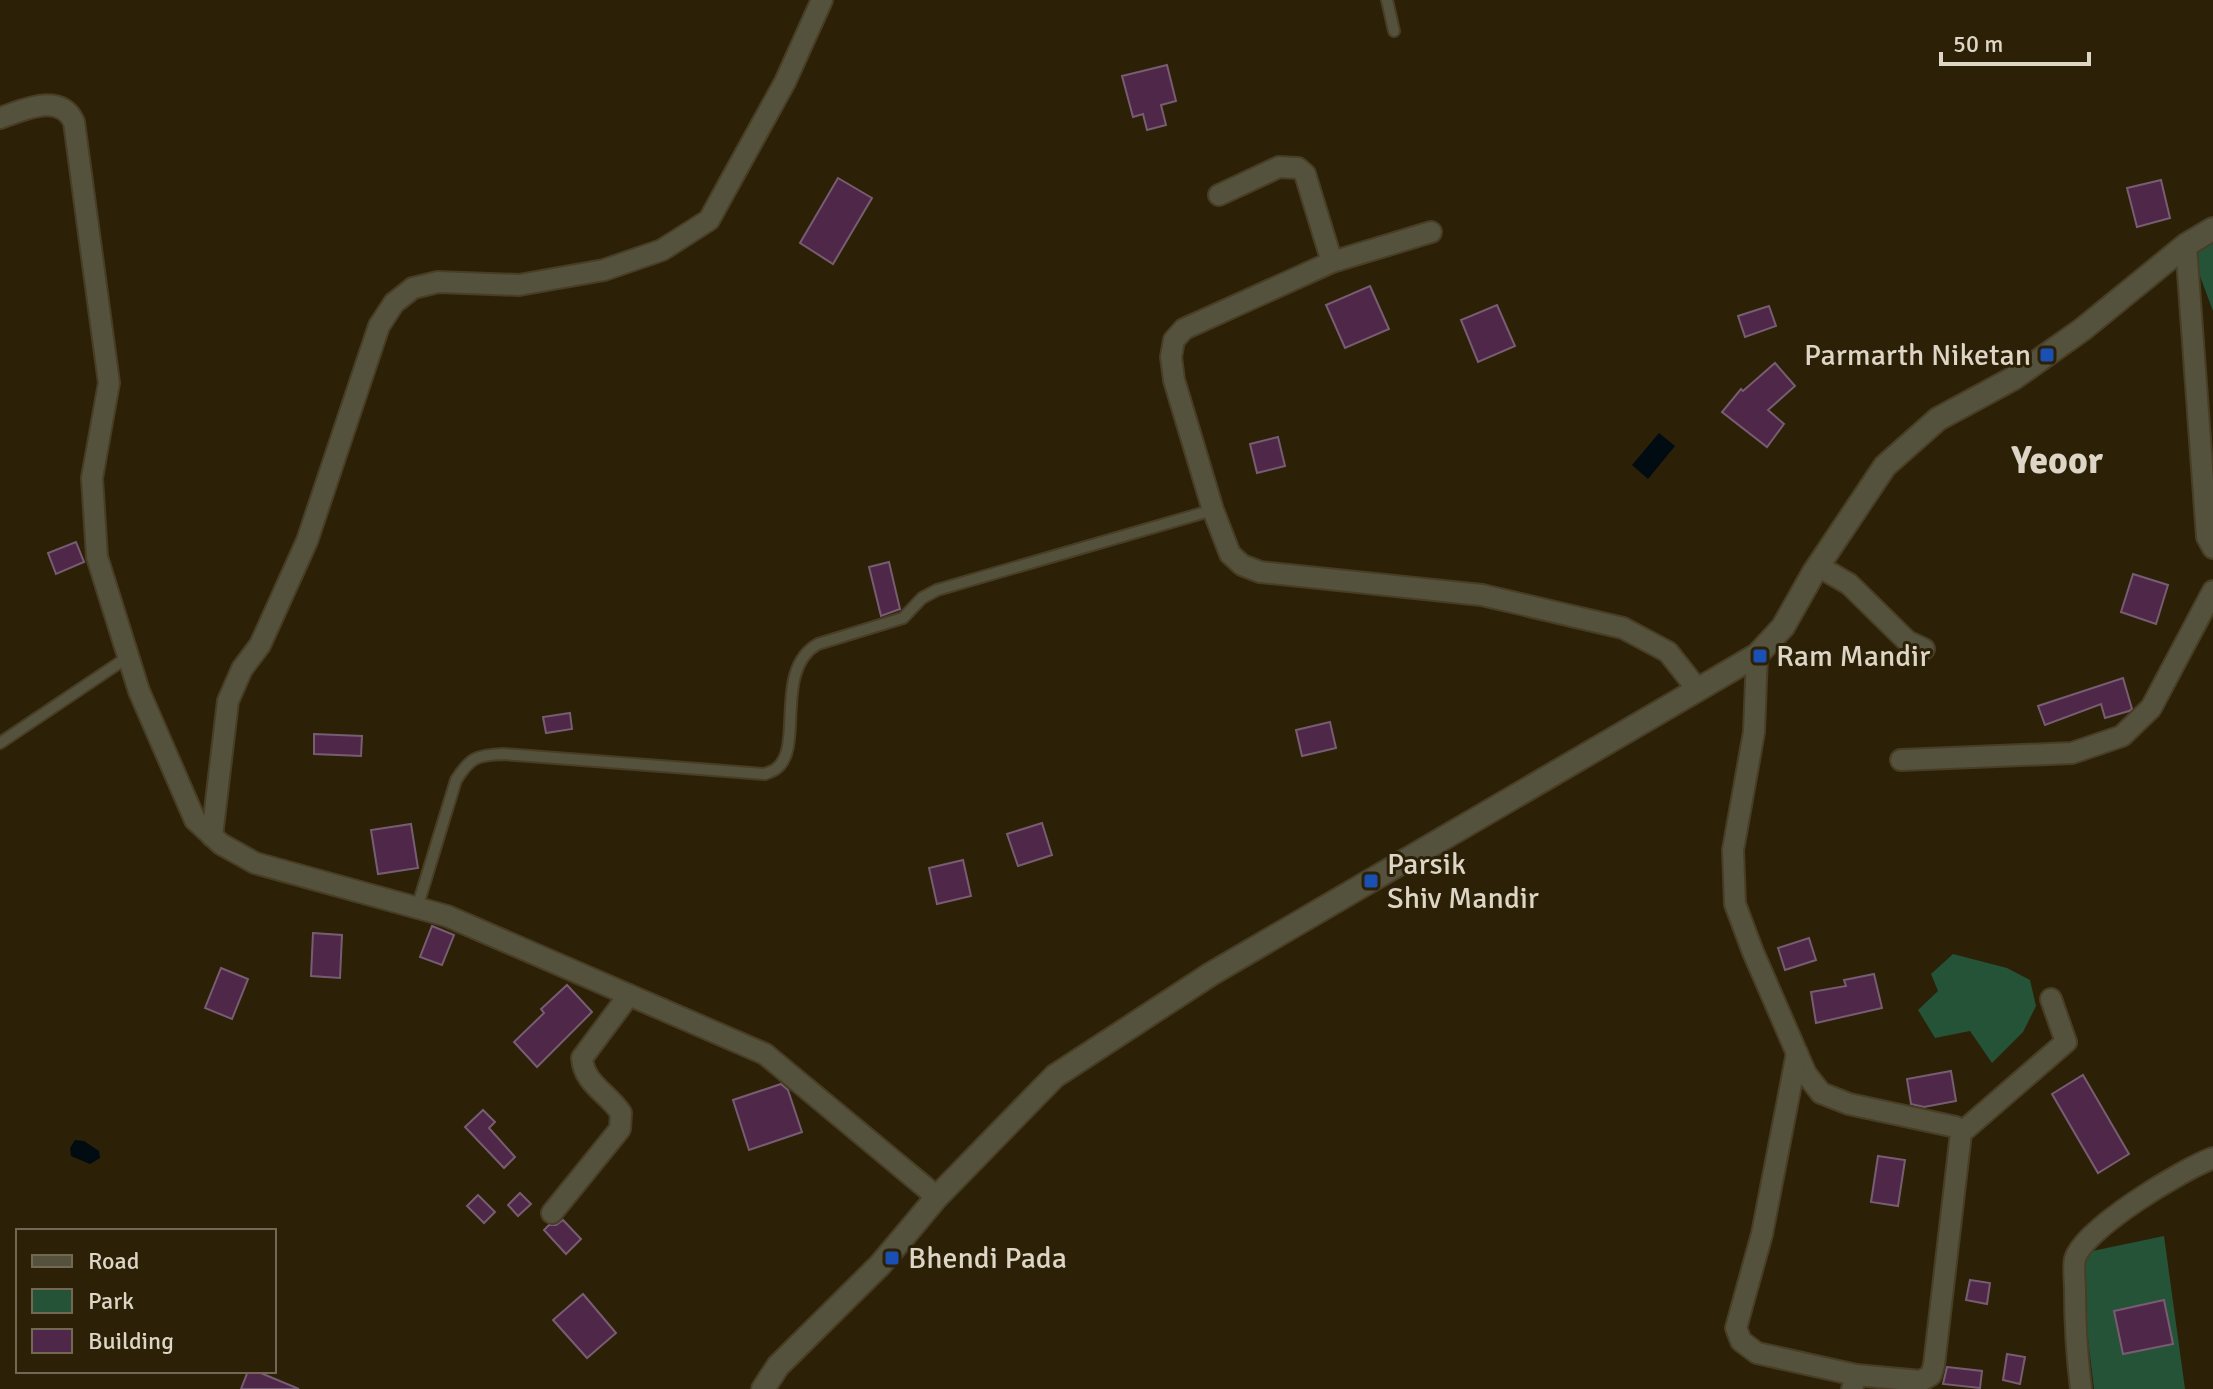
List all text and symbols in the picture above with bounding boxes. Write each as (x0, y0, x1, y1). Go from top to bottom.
scale bar (1941, 16, 2089, 66)
text: 50 m (1953, 29, 2003, 59)
place label: Parmarth Niketan (1804, 337, 2031, 374)
marker: Parmarth Niketan (2038, 346, 2056, 364)
district label: Yeoor (2010, 437, 2104, 484)
place label: Ram Mandir (1776, 638, 1930, 675)
marker: Ram Mandir (1751, 647, 1769, 665)
place label: Parsik Shiv Mandir (1387, 846, 1539, 917)
marker: Parsik Shiv Mandir (1362, 872, 1380, 890)
legend (16, 1229, 276, 1373)
place label: Bhendi Pada (908, 1240, 1067, 1277)
text: Road (88, 1246, 139, 1276)
marker: Bhendi Pada (883, 1249, 901, 1267)
text: Park (88, 1286, 134, 1316)
text: Building (88, 1326, 174, 1356)

